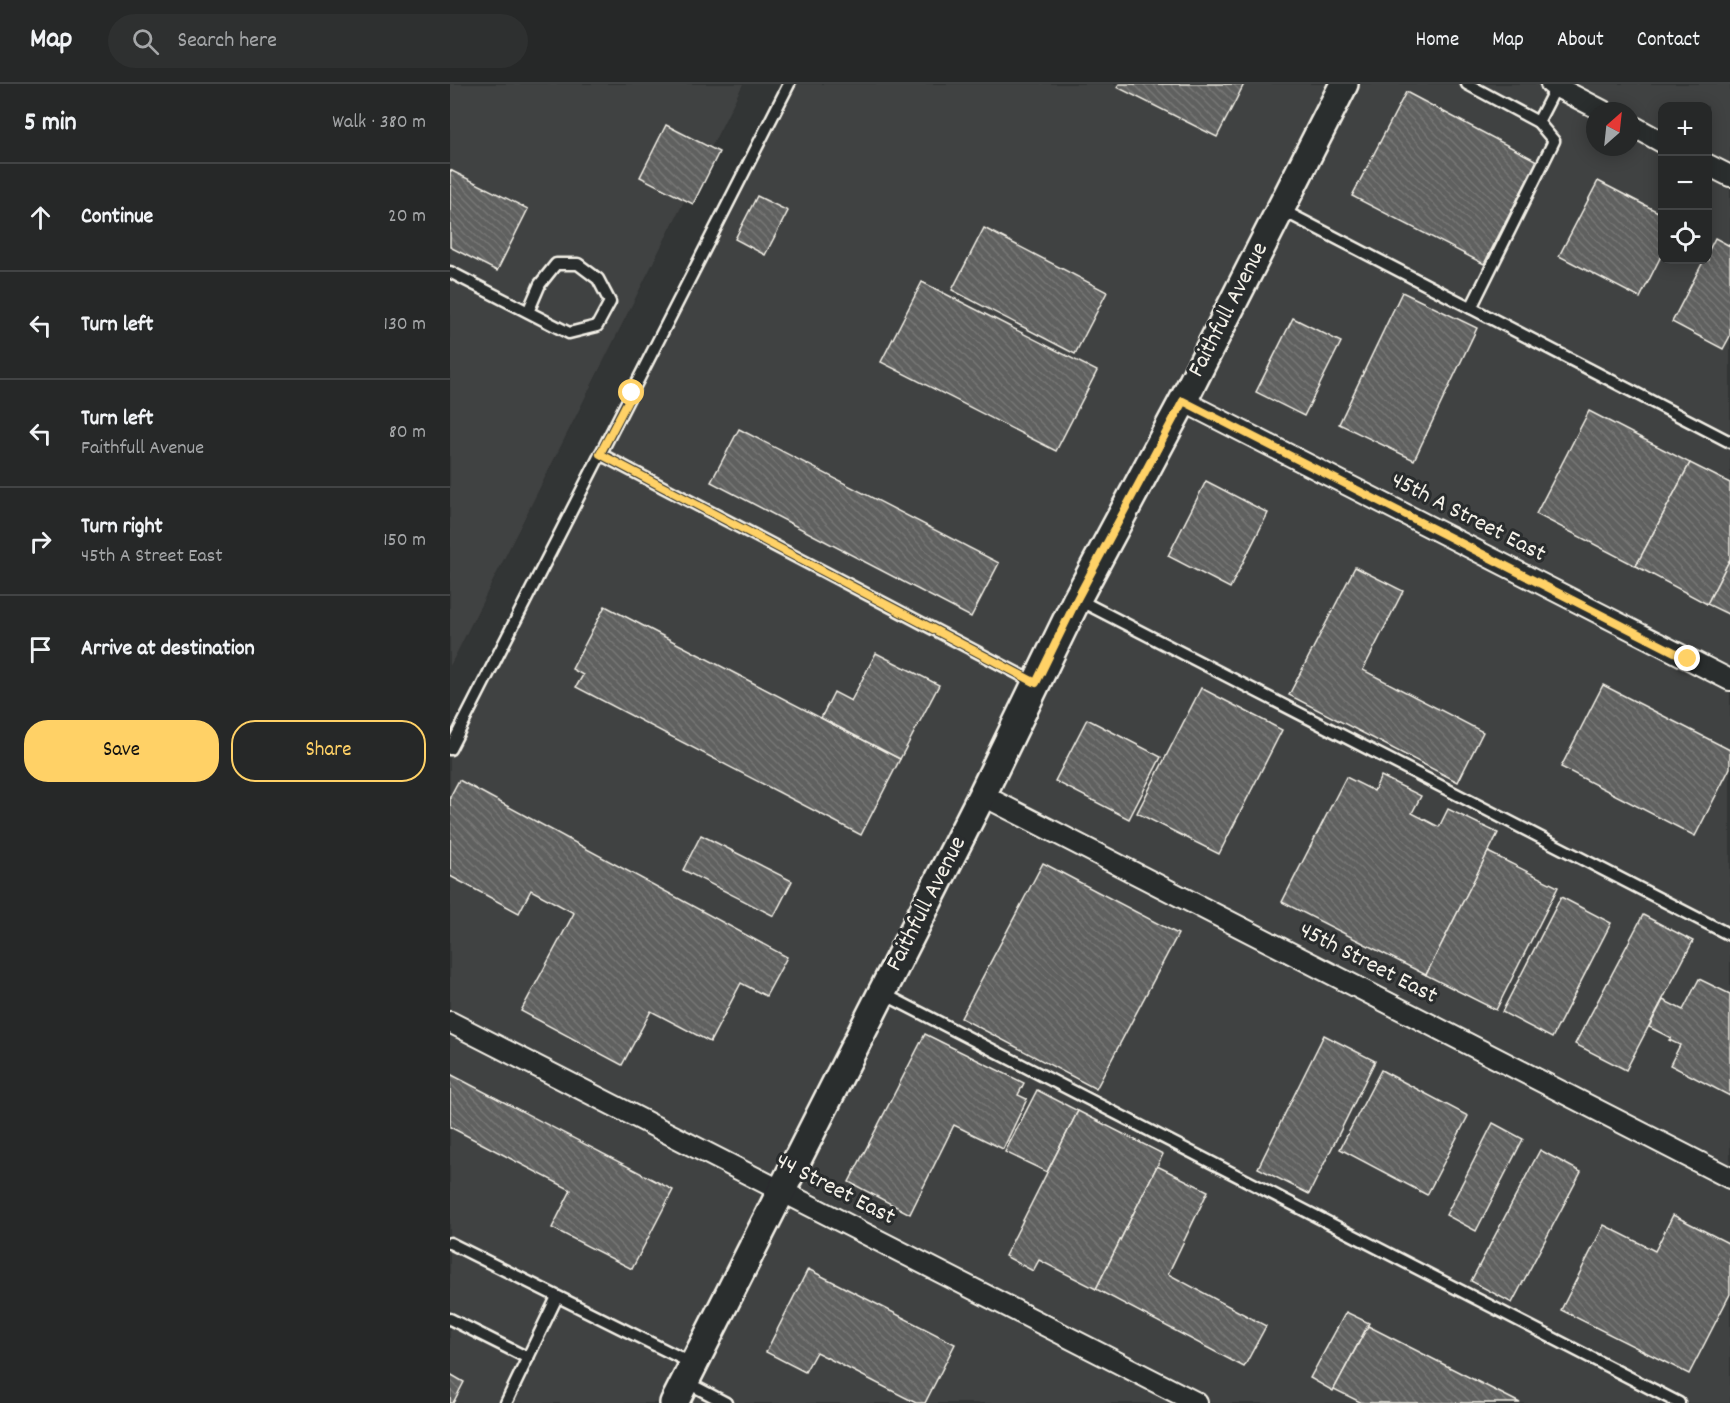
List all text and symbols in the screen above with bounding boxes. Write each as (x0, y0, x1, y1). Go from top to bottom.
search box (108, 14, 528, 68)
text: Map (30, 21, 72, 61)
icon: search (129, 25, 162, 58)
text: Search here (177, 26, 277, 57)
text: Home (1415, 26, 1459, 56)
text: Map (1492, 26, 1524, 56)
text: About (1557, 26, 1604, 56)
text: Contact (1637, 26, 1700, 56)
north arrow (1586, 102, 1640, 156)
map controls (1658, 102, 1712, 264)
button: + (1658, 102, 1712, 156)
text: 5 min (24, 105, 77, 142)
text: Walk · 380 m (332, 109, 426, 137)
button: − (1658, 156, 1712, 210)
icon: ahead (24, 201, 57, 234)
text: Continue (81, 202, 153, 233)
text: 20 m (388, 203, 426, 231)
button: locate (1658, 210, 1712, 264)
street label: Faithfull Avenue (1180, 237, 1278, 383)
icon: left (24, 309, 57, 342)
text: Turn left (81, 310, 153, 341)
text: 130 m (384, 311, 426, 339)
route start (618, 379, 644, 405)
text: Turn left (81, 404, 153, 435)
icon: left (24, 417, 57, 450)
text: 80 m (389, 419, 426, 447)
text: Faithfull Avenue (81, 435, 204, 463)
street label: 45th A Street East (1385, 464, 1552, 572)
text: Turn right (81, 512, 163, 543)
icon: right (24, 525, 57, 558)
text: 150 m (383, 527, 426, 555)
text: 45th A Street East (81, 543, 223, 571)
icon: arrive (24, 633, 57, 666)
text: Arrive at destination (81, 634, 255, 665)
route end (1674, 645, 1700, 671)
button: Save (24, 720, 219, 782)
button: Share (231, 720, 426, 782)
street label: Faithfull Avenue (878, 831, 976, 977)
street label: 45th Street East (1293, 914, 1443, 1014)
street label: 44 Street East (769, 1145, 901, 1235)

